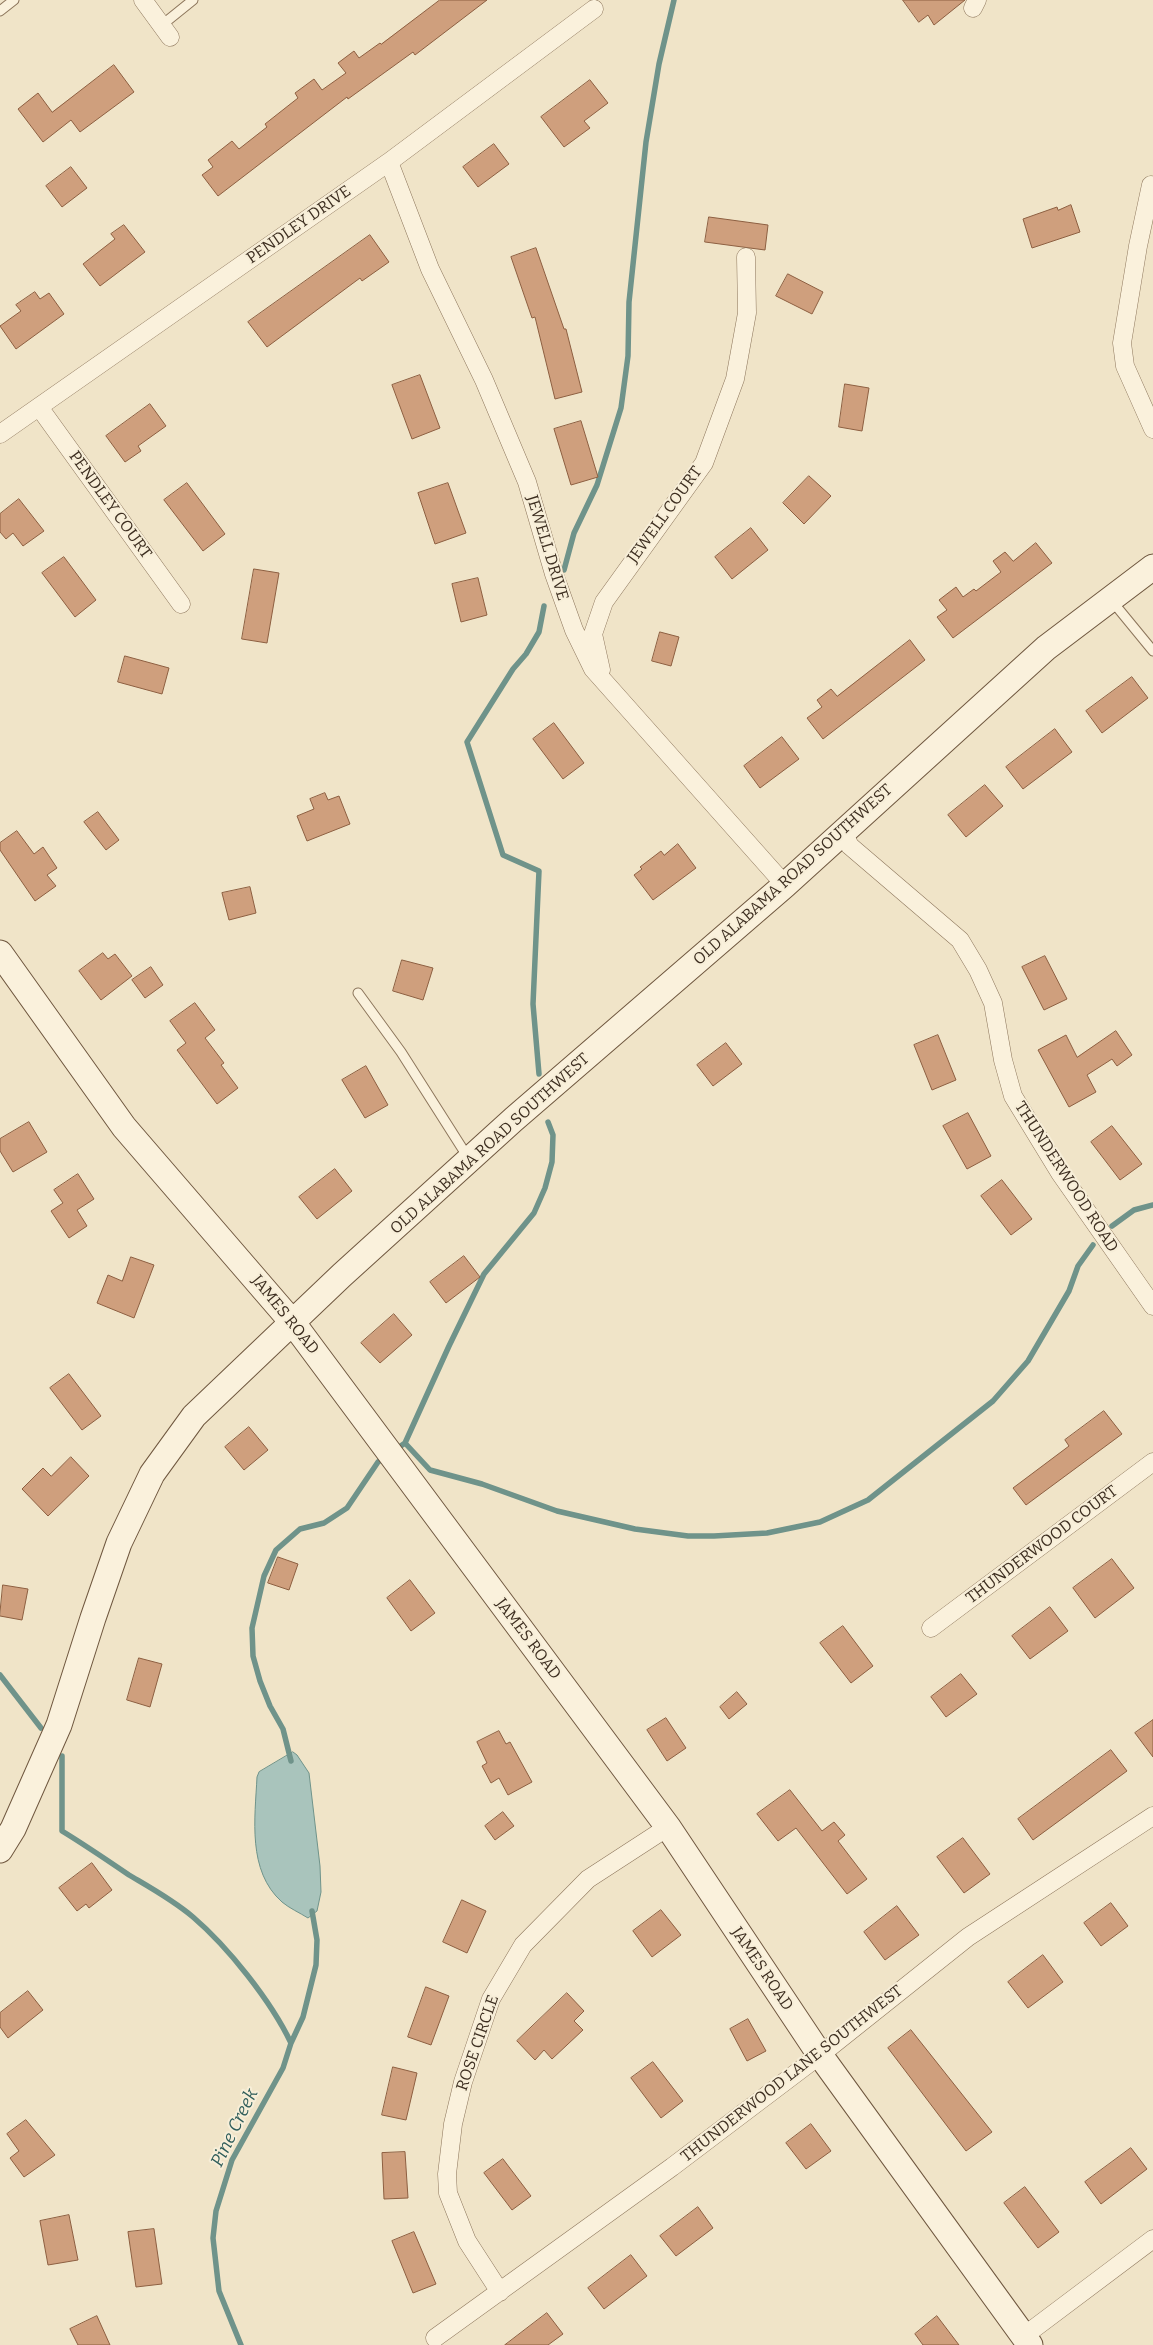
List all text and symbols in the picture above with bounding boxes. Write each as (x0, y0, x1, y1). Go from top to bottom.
street label: PENDLEY DRIVE (243, 182, 355, 268)
street label: PENDLEY COURT (65, 447, 155, 563)
street label: JEWELL COURT (624, 463, 706, 567)
street label: JEWELL DRIVE (522, 493, 572, 603)
street label: OLD ALABAMA ROAD SOUTHWEST (690, 781, 896, 969)
street label: OLD ALABAMA ROAD SOUTHWEST (387, 1050, 593, 1238)
street label: THUNDERWOOD ROAD (1010, 1098, 1122, 1256)
street label: JAMES ROAD (247, 1272, 323, 1358)
street label: THUNDERWOOD COURT (963, 1482, 1121, 1608)
street label: JAMES ROAD (491, 1595, 565, 1683)
street label: JAMES ROAD (727, 1924, 797, 2014)
street label: THUNDERWOOD LANE SOUTHWEST (677, 1982, 907, 2166)
street label: ROSE CIRCLE (453, 1993, 503, 2093)
water label: Pine Creek (207, 2085, 263, 2171)

